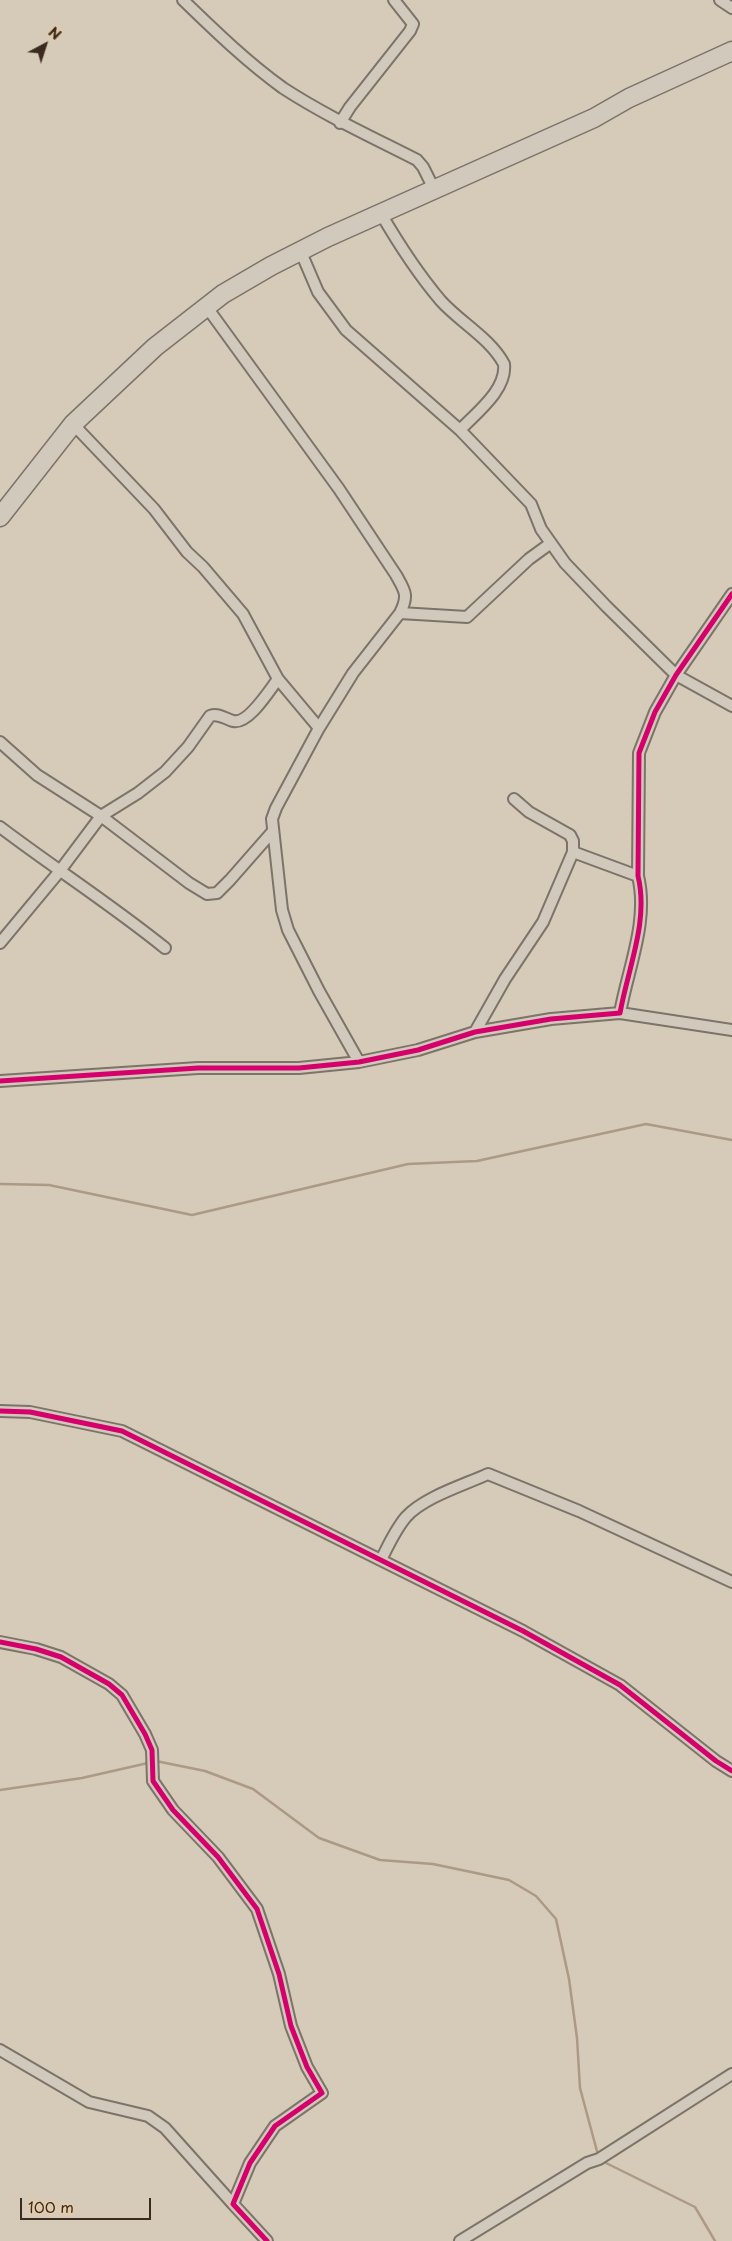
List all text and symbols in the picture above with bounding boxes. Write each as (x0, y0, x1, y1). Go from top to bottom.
north arrow (20, 20, 70, 70)
text: N (44, 22, 66, 45)
scale bar (22, 2188, 154, 2220)
text: 100 m (28, 2195, 74, 2218)

